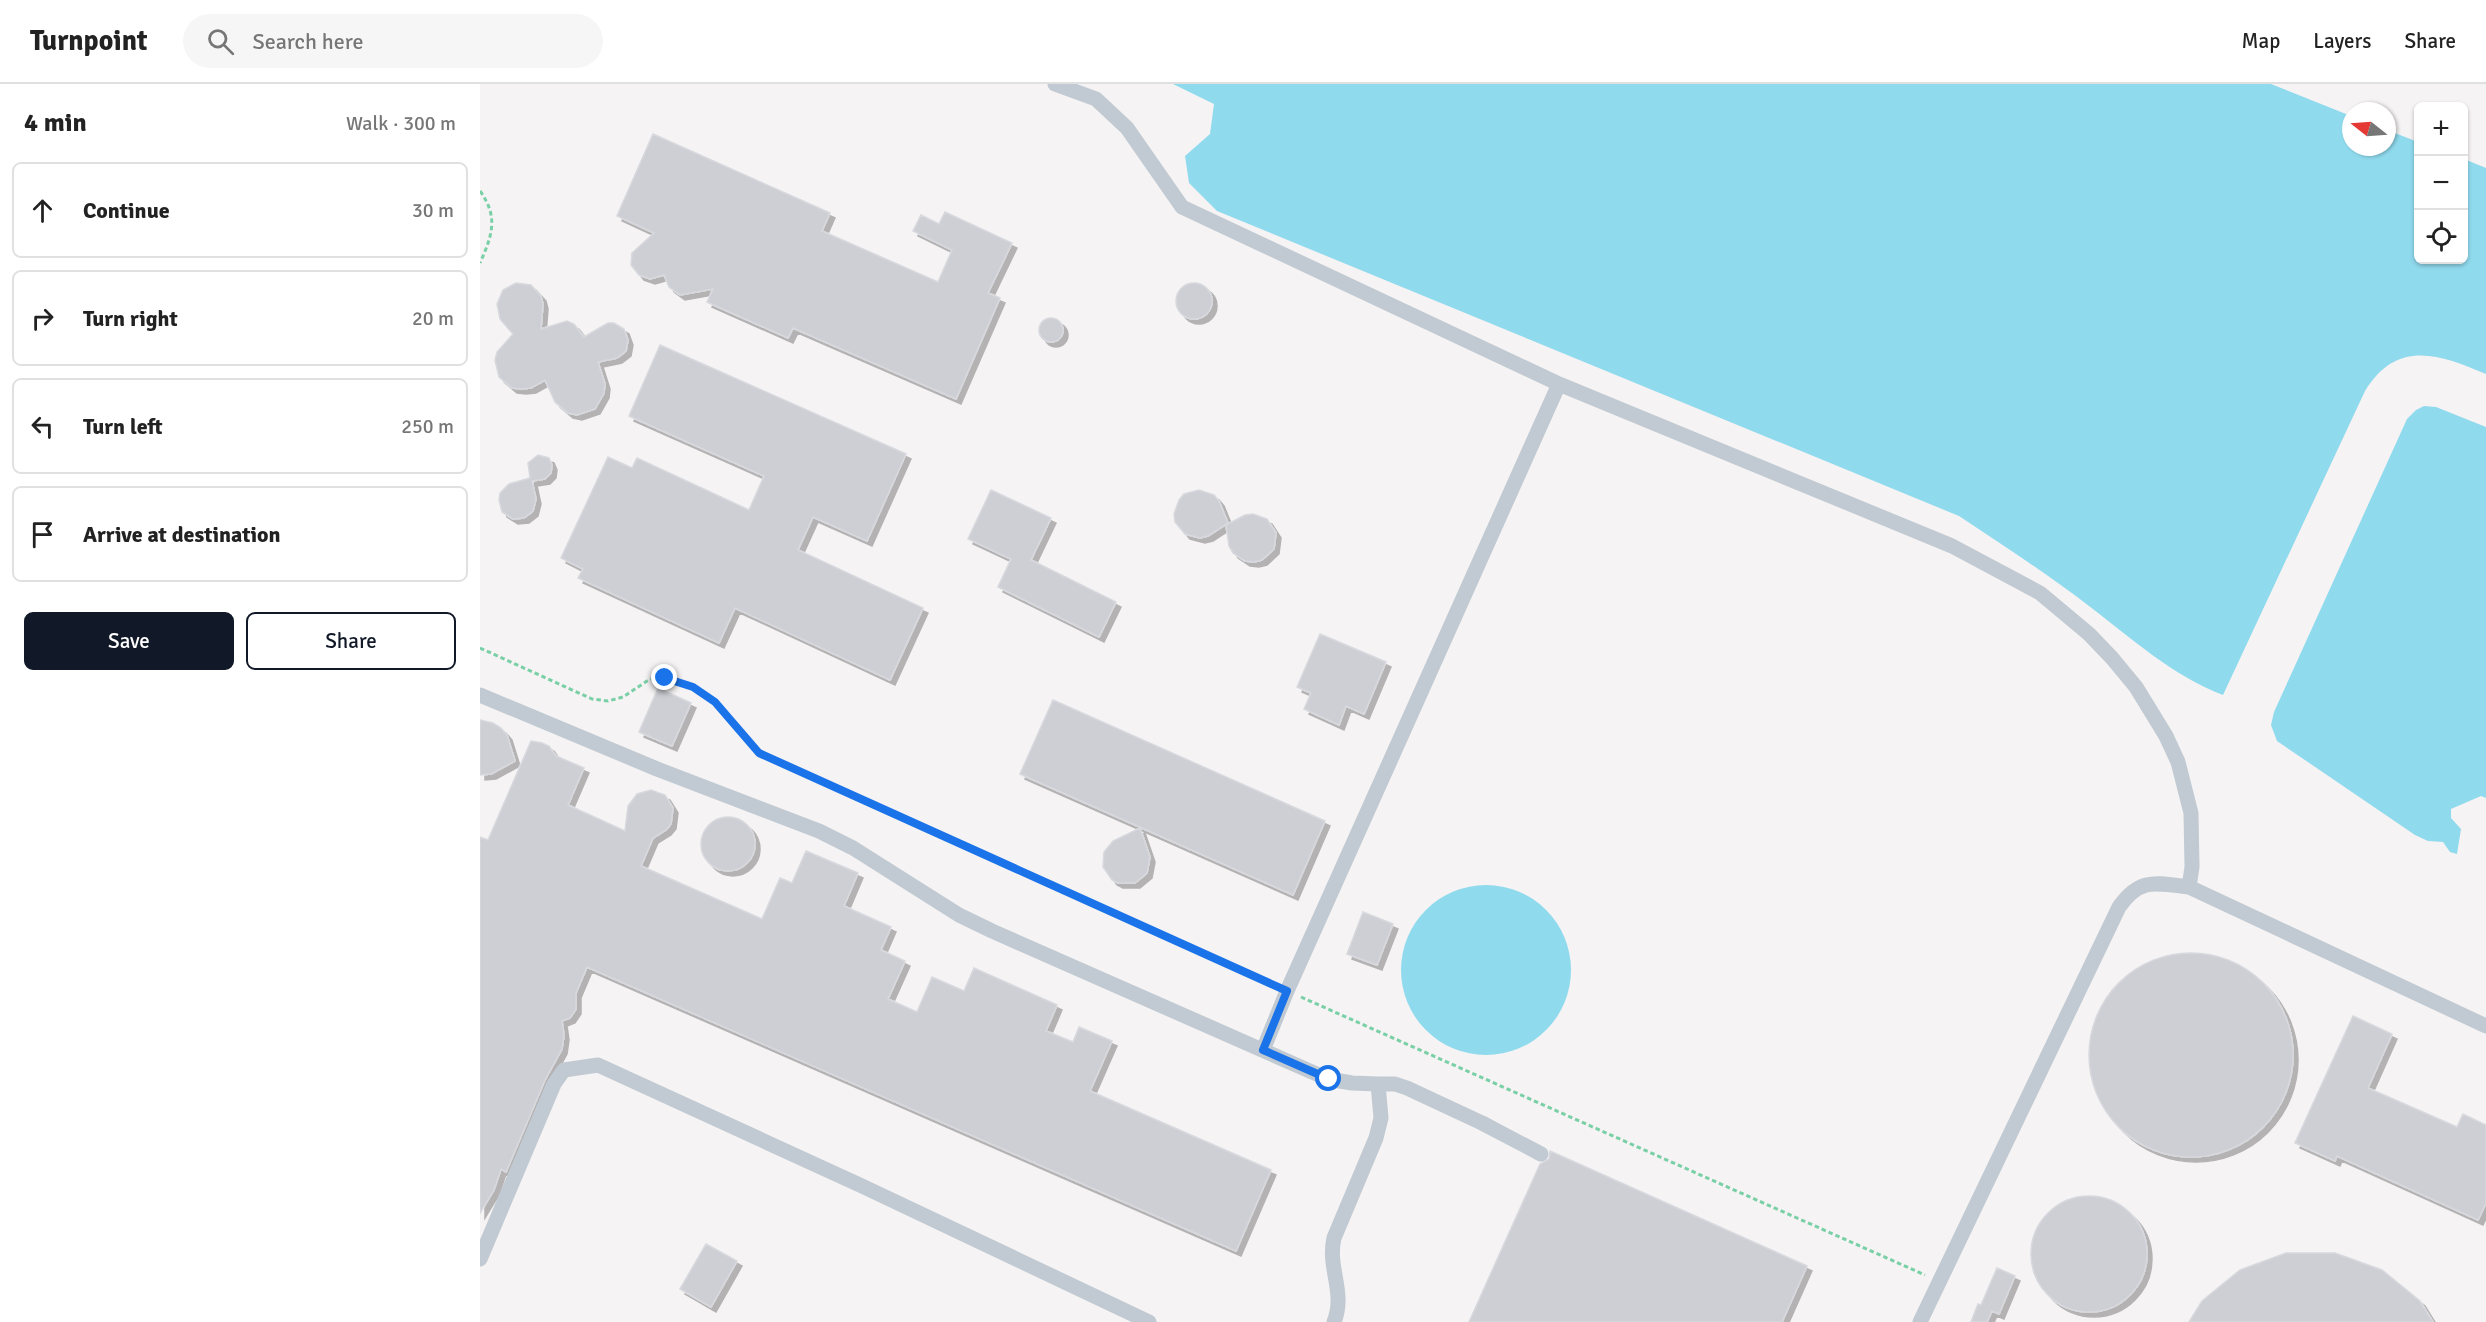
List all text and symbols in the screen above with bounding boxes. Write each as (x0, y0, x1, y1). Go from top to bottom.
search box (183, 14, 603, 68)
text: Turnpoint (30, 24, 147, 58)
icon: search (204, 25, 237, 58)
text: Search here (252, 28, 363, 55)
text: Map (2242, 28, 2280, 54)
text: Layers (2313, 28, 2371, 54)
text: Share (2404, 28, 2456, 54)
north arrow (2342, 102, 2396, 156)
map controls (2414, 102, 2468, 264)
button: + (2414, 102, 2468, 156)
text: 4 min (24, 107, 87, 139)
text: Walk · 300 m (346, 111, 456, 136)
button: − (2414, 156, 2468, 210)
icon: ahead (26, 194, 59, 227)
text: Continue (83, 197, 170, 224)
text: 30 m (412, 198, 454, 223)
button: locate (2414, 210, 2468, 264)
icon: right (26, 302, 59, 335)
text: Turn right (83, 305, 178, 332)
text: 20 m (412, 306, 454, 331)
icon: left (26, 410, 59, 443)
text: Turn left (83, 413, 163, 440)
text: 250 m (401, 414, 454, 439)
icon: arrive (26, 518, 59, 551)
text: Arrive at destination (83, 521, 280, 548)
button: Save (24, 612, 234, 670)
button: Share (246, 612, 456, 670)
route end (651, 664, 677, 690)
route start (1315, 1065, 1341, 1091)

